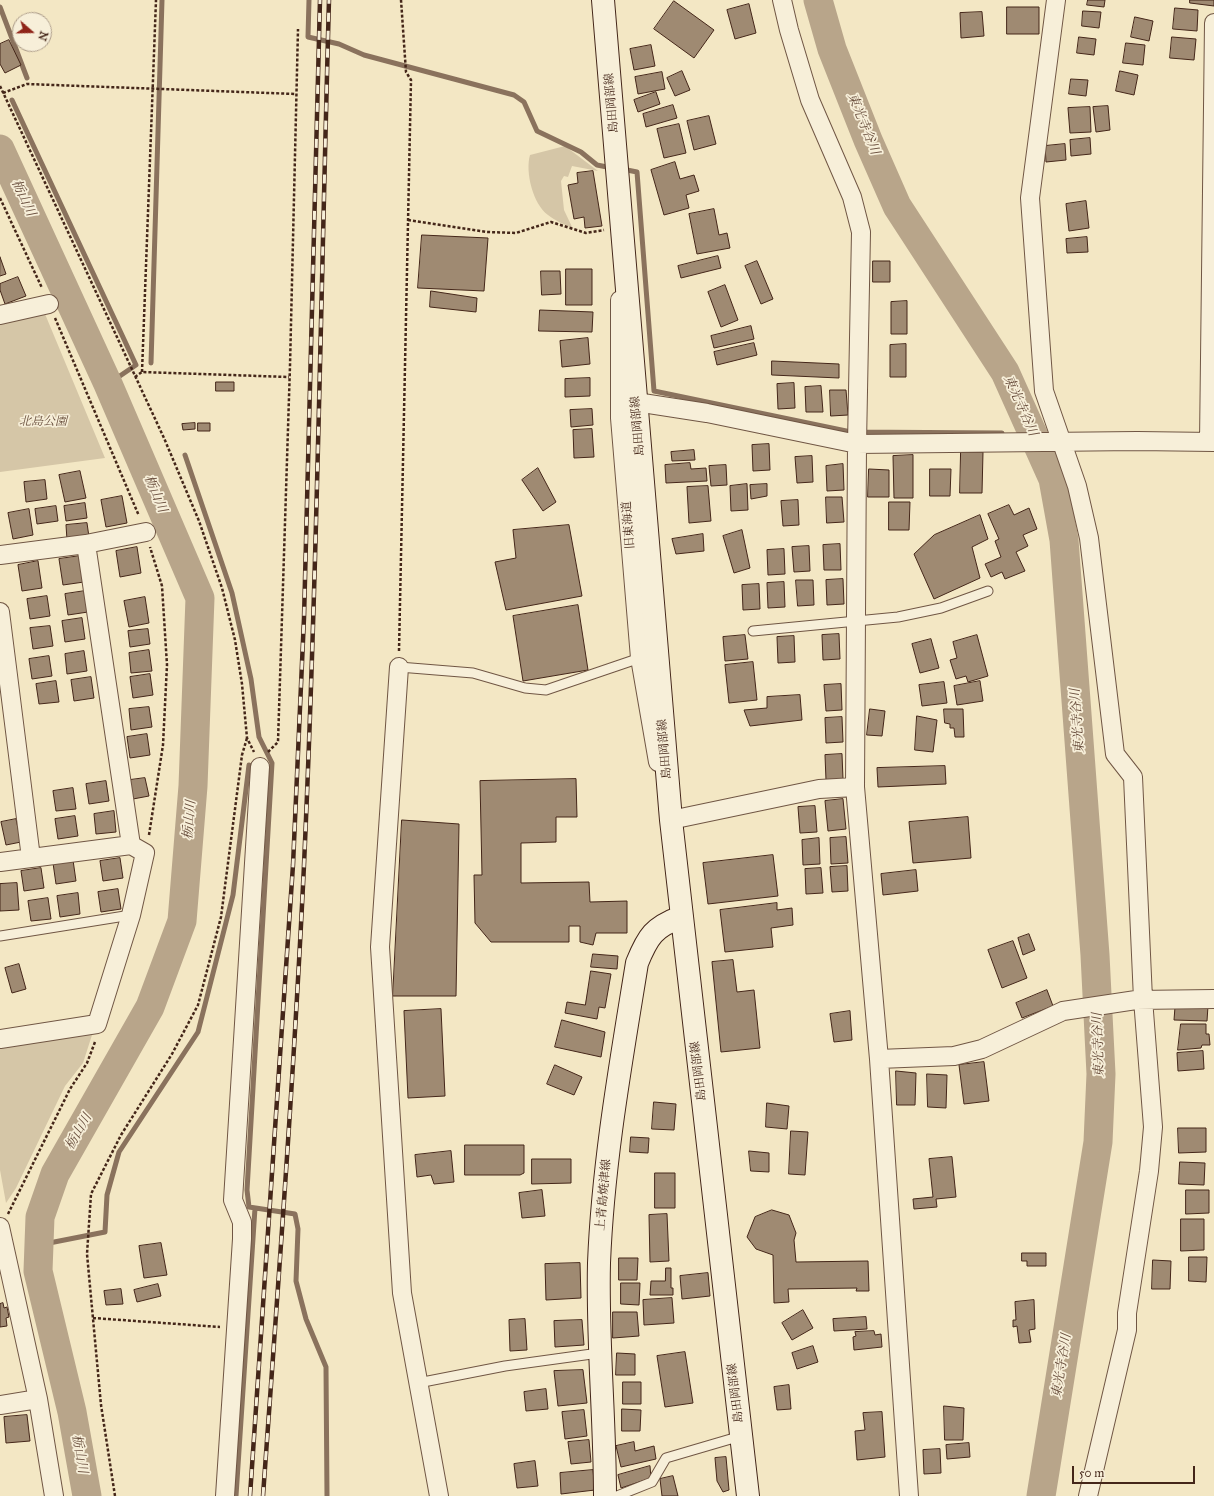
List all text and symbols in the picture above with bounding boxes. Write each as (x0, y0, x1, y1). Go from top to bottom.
north arrow (12, 12, 52, 52)
text: N (35, 29, 51, 43)
street label: 島田岡部線 (602, 72, 622, 134)
water label: 東光寺谷川 (844, 91, 882, 157)
water label: 栃山川 (8, 177, 38, 219)
water label: 東光寺谷川 (1000, 373, 1040, 439)
street label: 島田岡部線 (628, 395, 648, 457)
park label: 北島公園 (19, 415, 67, 429)
water label: 栃山川 (140, 473, 170, 515)
street label: 旧東海道 (620, 500, 638, 550)
water label: 東光寺谷川 (1068, 688, 1088, 754)
street label: 島田岡部線 (655, 718, 675, 780)
water label: 栃山川 (181, 800, 199, 840)
water label: 東光寺谷川 (1090, 1012, 1108, 1078)
street label: 島田岡部線 (688, 1040, 710, 1102)
water label: 栃山川 (62, 1111, 96, 1153)
street label: 上青島焼津線 (594, 1159, 614, 1231)
water label: 東光寺谷川 (1049, 1333, 1075, 1399)
street label: 島田岡部線 (725, 1362, 747, 1424)
water label: 栃山川 (68, 1433, 90, 1475)
scale bar (1074, 1458, 1197, 1484)
text: 50 m (1079, 1466, 1104, 1480)

